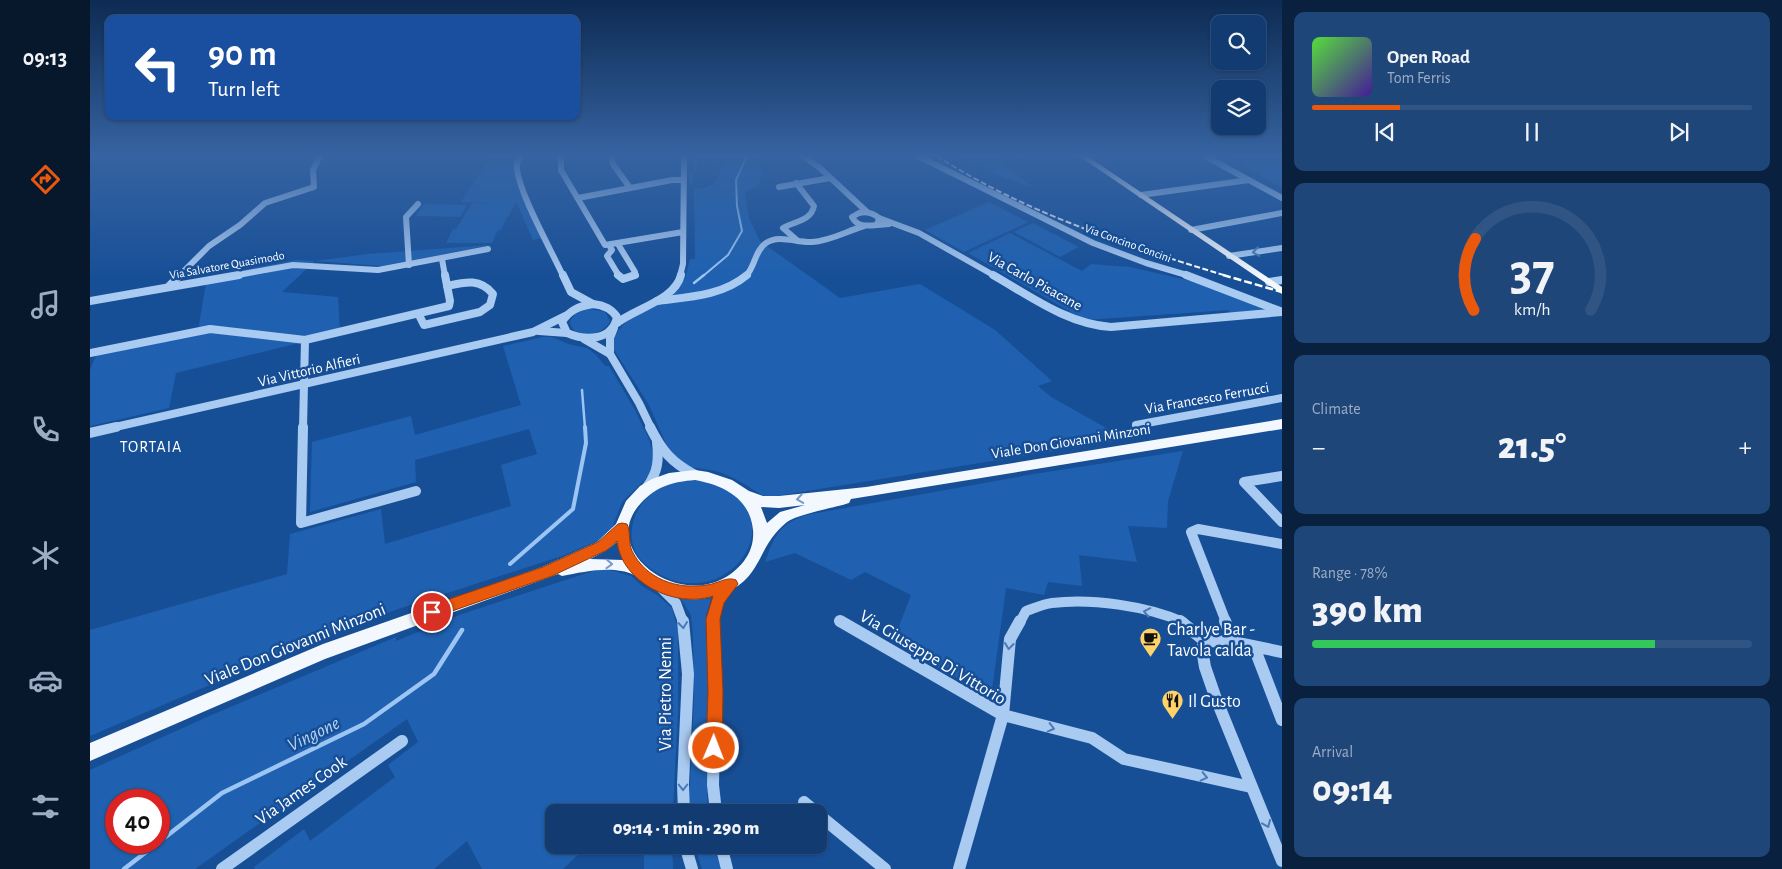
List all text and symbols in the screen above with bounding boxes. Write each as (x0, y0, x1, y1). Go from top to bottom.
map controls (1211, 15, 1266, 135)
button: search (1211, 15, 1266, 70)
icon: left (125, 35, 190, 100)
text: 90 m (208, 37, 277, 72)
text: 09:13 (23, 47, 67, 69)
text: Open Road (1387, 48, 1470, 67)
text: Tom Ferris (1387, 70, 1451, 86)
text: Turn left (208, 78, 280, 100)
button: layers (1211, 80, 1266, 135)
icon: previous (1371, 118, 1399, 146)
icon: pause (1518, 118, 1546, 146)
icon: next (1665, 118, 1693, 146)
icon: directions (28, 162, 63, 197)
street label: Via Concino Concini (1083, 222, 1173, 264)
one-way arrow (1251, 247, 1260, 257)
text: 37 (1510, 247, 1554, 299)
street label: Via Salvatore Quasimodo (169, 249, 286, 282)
street label: Via Carlo Pisacane (985, 249, 1085, 314)
icon: music (28, 287, 63, 322)
text: km/h (1514, 301, 1550, 319)
street label: Via Vittorio Alfieri (256, 351, 362, 390)
street label: Via Francesco Ferrucci (1144, 380, 1270, 417)
text: Climate (1312, 401, 1361, 417)
icon: phone (28, 412, 63, 447)
street label: Viale Don Giovanni Minzoni (990, 421, 1152, 462)
text: 21.5° (1498, 428, 1566, 466)
text: − (1312, 434, 1325, 462)
text: + (1739, 434, 1752, 462)
district label: TORTAIA (120, 439, 182, 455)
one-way arrow (796, 493, 804, 504)
icon: climate (28, 538, 63, 573)
one-way arrow (605, 558, 613, 569)
text: Range · 78% (1312, 565, 1388, 581)
pin (411, 591, 453, 633)
text: 390 km (1312, 592, 1423, 630)
icon: arrive (418, 598, 446, 626)
street label: Viale Don Giovanni Minzoni (202, 600, 388, 689)
street label: Via Giuseppe Di Vittorio (856, 607, 1009, 709)
one-way arrow (1142, 607, 1151, 617)
one-way arrow (678, 620, 688, 629)
place label: Charlye Bar - Tavola calda (1167, 621, 1255, 660)
cafe icon: Charlye Bar - Tavola calda (1139, 627, 1163, 658)
street label: Via Pietro Nenni (657, 637, 675, 751)
one-way arrow (1004, 643, 1015, 651)
icon: car (28, 663, 63, 698)
restaurant icon: Il Gusto (1160, 689, 1184, 720)
place label: Il Gusto (1188, 693, 1241, 711)
water label: Vingone (285, 714, 343, 755)
position arrow (687, 721, 739, 773)
one-way arrow (1046, 722, 1054, 732)
text: Arrival (1312, 744, 1353, 760)
street label: Via James Cook (253, 752, 351, 829)
one-way arrow (1199, 771, 1208, 782)
text: 09:14 (1312, 771, 1392, 809)
one-way arrow (678, 784, 688, 791)
icon: filters (28, 789, 63, 824)
speed limit sign: 40 (105, 789, 170, 854)
text: 09:14 · 1 min · 290 m (613, 819, 759, 838)
one-way arrow (1260, 819, 1271, 828)

